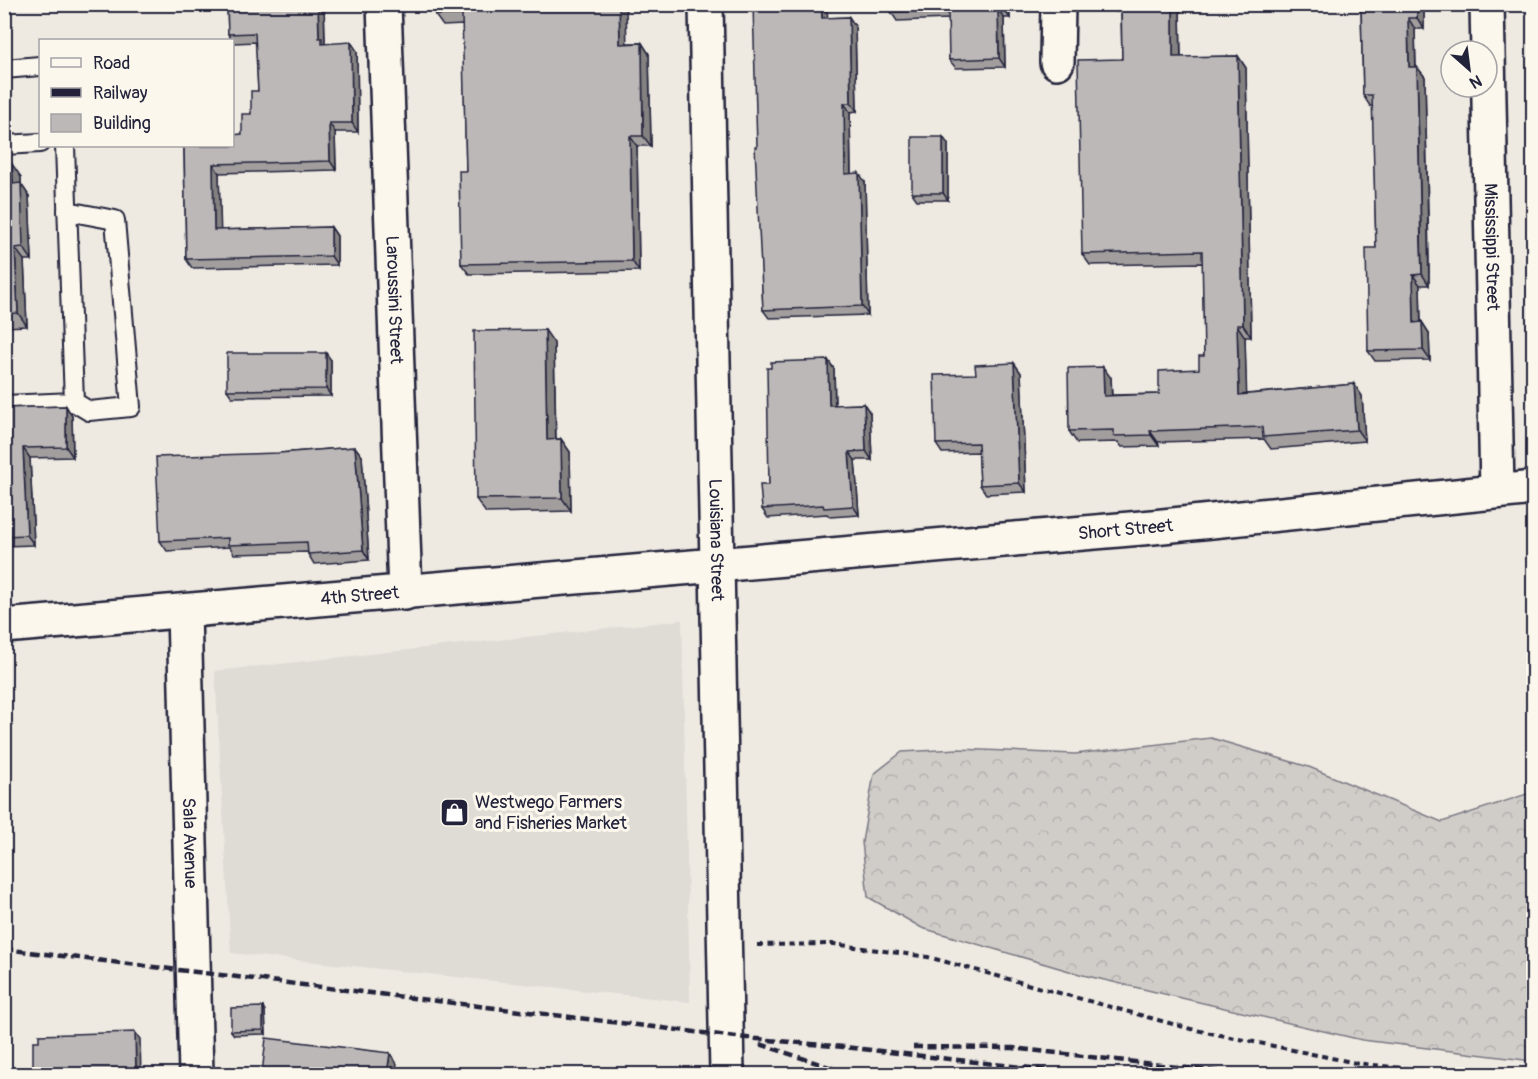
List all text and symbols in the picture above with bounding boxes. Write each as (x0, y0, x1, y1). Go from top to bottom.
legend (39, 39, 234, 147)
north arrow (1439, 39, 1499, 99)
text: Road (93, 52, 130, 75)
text: N (1466, 70, 1485, 93)
text: Railway (93, 82, 148, 105)
text: Building (93, 112, 151, 135)
street label: Mississippi Street (1479, 183, 1505, 312)
street label: Laroussini Street (381, 235, 408, 365)
street label: Louisiana Street (704, 478, 729, 602)
street label: Short Street (1077, 513, 1175, 545)
street label: 4th Street (319, 581, 401, 610)
place label: Westwego Farmers and Fisheries Market (475, 791, 628, 835)
shop icon: Westwego Farmers and Fisheries Market (438, 796, 470, 828)
street label: Sala Avenue (177, 797, 203, 889)

